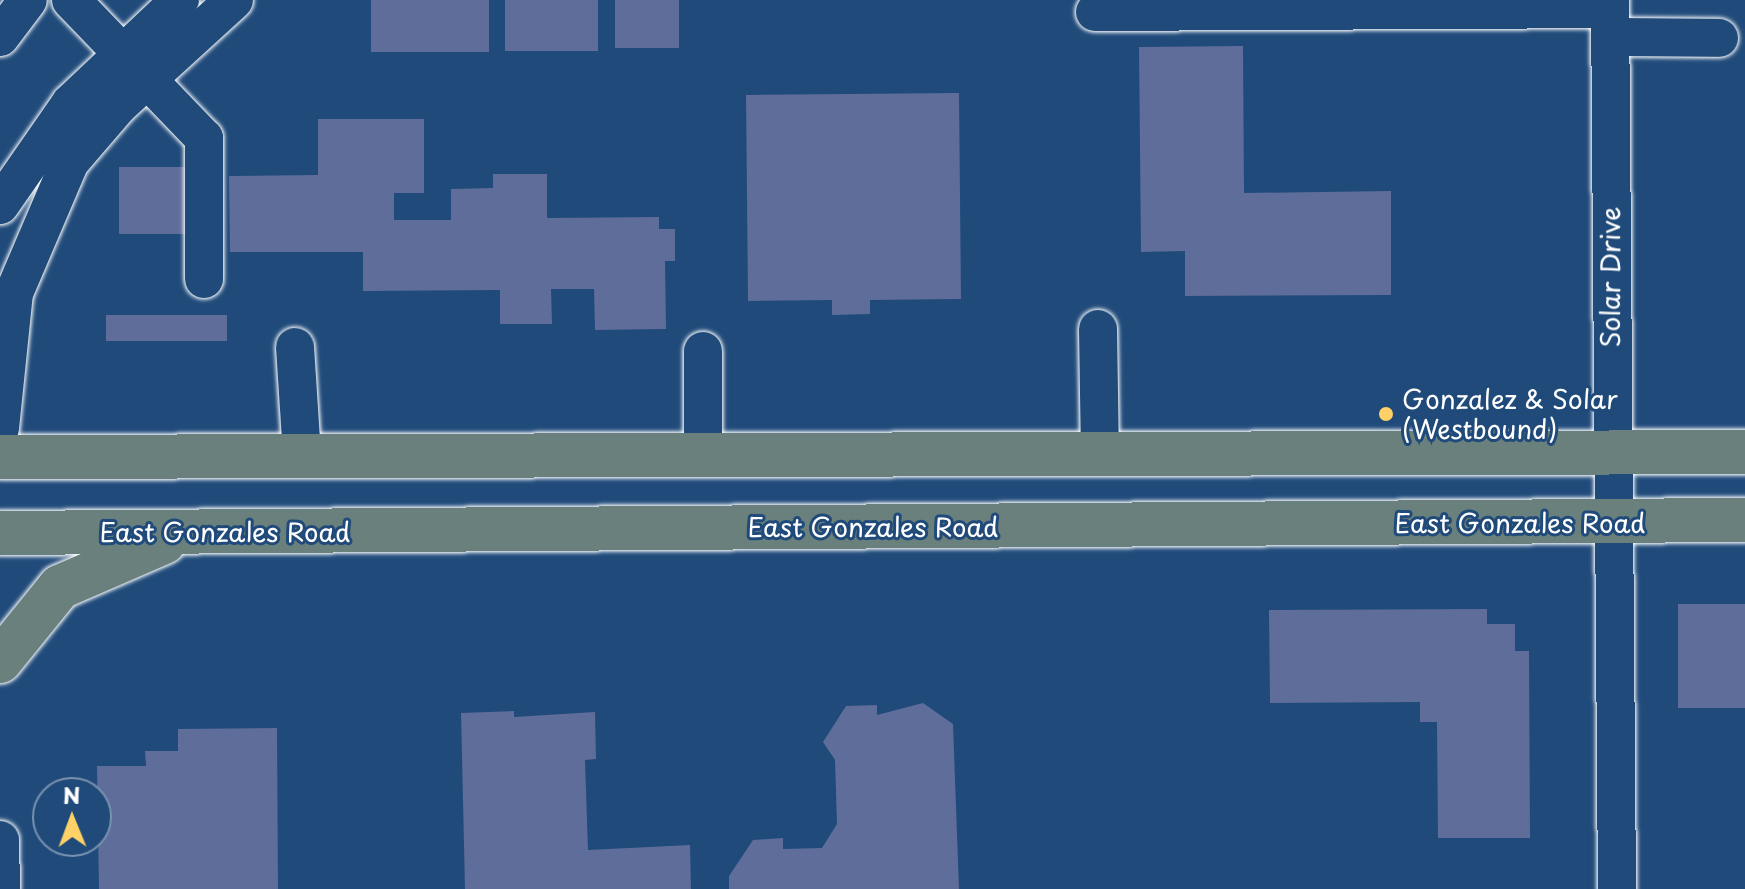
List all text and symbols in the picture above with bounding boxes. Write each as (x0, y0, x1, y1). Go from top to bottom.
street label: Solar Drive (1594, 207, 1626, 347)
place label: Gonzalez & Solar (Westbound) (1402, 383, 1620, 444)
marker: Gonzalez & Solar (Westbound) (1377, 405, 1395, 423)
street label: East Gonzales Road (1395, 507, 1645, 539)
street label: East Gonzales Road (748, 511, 998, 543)
street label: East Gonzales Road (100, 516, 350, 548)
north arrow (32, 777, 112, 857)
text: N (63, 778, 81, 811)

